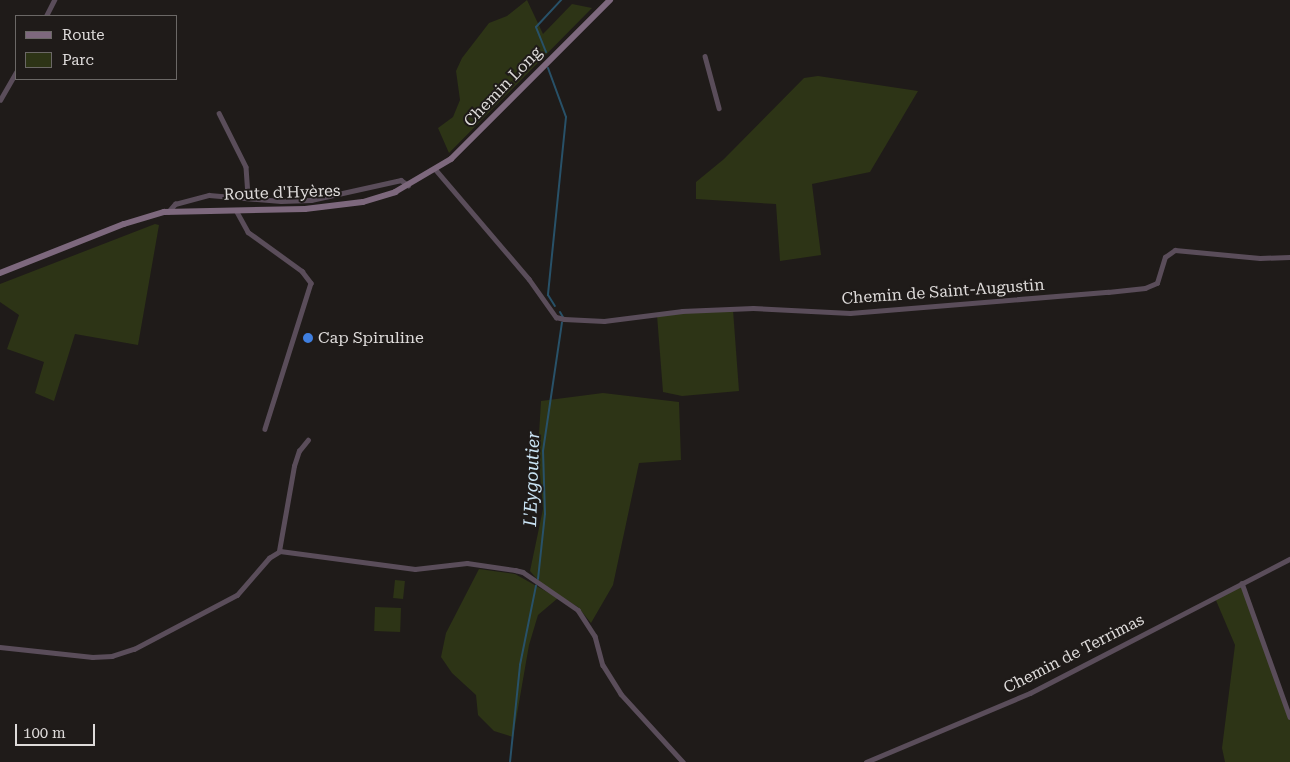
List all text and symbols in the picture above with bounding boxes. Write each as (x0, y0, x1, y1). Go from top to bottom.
legend (15, 15, 178, 80)
text: Route (62, 26, 104, 44)
street label: Chemin Long (460, 43, 546, 131)
text: Parc (62, 51, 94, 69)
street label: Route d'Hyères (223, 181, 341, 205)
street label: Chemin de Saint-Augustin (841, 275, 1045, 309)
place label: Cap Spiruline (318, 328, 424, 348)
marker: Cap Spiruline (302, 332, 314, 344)
water label: L'Eygoutier (520, 431, 544, 527)
street label: Chemin de Terrimas (1000, 610, 1148, 698)
scale bar (18, 714, 98, 746)
text: 100 m (23, 724, 66, 742)

